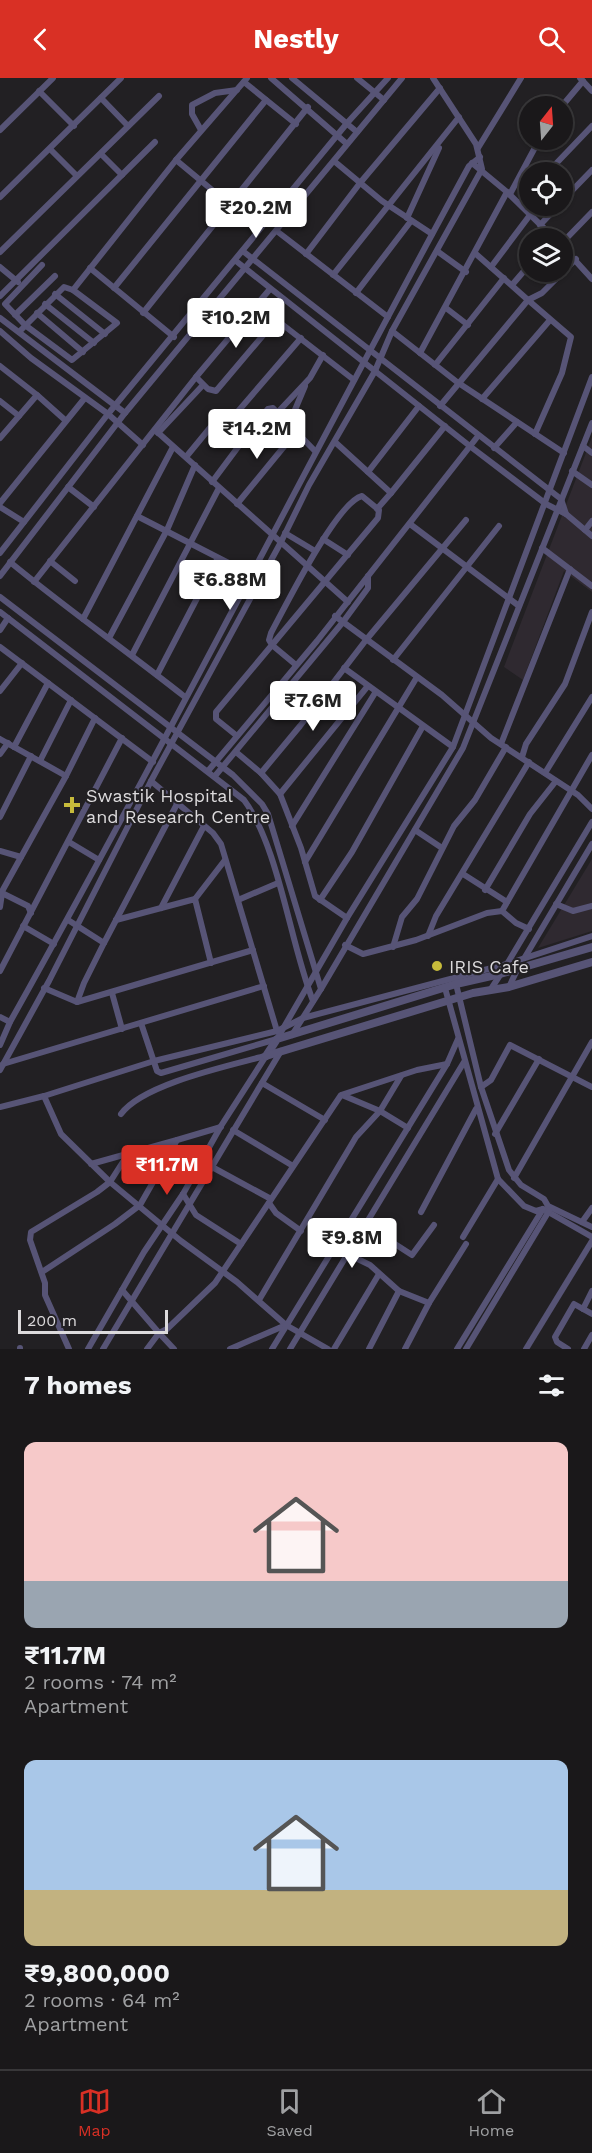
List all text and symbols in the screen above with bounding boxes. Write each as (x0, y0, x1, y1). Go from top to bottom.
icon: back (24, 23, 57, 56)
text: Nestly (253, 23, 339, 55)
icon: search (535, 23, 568, 56)
north arrow (519, 96, 573, 150)
map controls (519, 96, 573, 282)
button: locate (519, 162, 573, 216)
pin: ₹20.2M (207, 188, 305, 239)
text: ₹20.2M (220, 195, 292, 219)
button: layers (519, 228, 573, 282)
pin: ₹10.2M (187, 298, 285, 349)
text: ₹10.2M (201, 305, 271, 329)
pin: ₹14.2M (208, 409, 306, 460)
text: ₹14.2M (222, 416, 292, 440)
pin: ₹6.88M (181, 560, 279, 611)
text: ₹6.88M (193, 567, 267, 591)
pin: ₹7.6M (271, 681, 355, 732)
text: ₹7.6M (284, 688, 342, 712)
place label: Swastik Hospital and Research Centre (86, 785, 270, 827)
marker: Swastik Hospital and Research Centre (63, 796, 81, 814)
place label: IRIS Cafe (449, 956, 529, 977)
marker: IRIS Cafe (430, 959, 444, 973)
pin: ₹11.7M (118, 1145, 216, 1196)
text: ₹11.7M (135, 1152, 199, 1176)
pin: ₹9.8M (310, 1218, 394, 1269)
text: ₹9.8M (322, 1225, 382, 1249)
scale bar (18, 1307, 168, 1334)
text: 200 m (27, 1311, 77, 1330)
icon: filters (535, 1369, 568, 1402)
text: 7 homes (24, 1370, 132, 1400)
icon: home (242, 1481, 350, 1589)
text: ₹11.7M (24, 1640, 106, 1670)
text: 2 rooms · 74 m² (24, 1670, 177, 1694)
text: Apartment (24, 1694, 128, 1718)
icon: home (242, 1799, 350, 1907)
text: ₹9,800,000 (24, 1958, 170, 1988)
text: 2 rooms · 64 m² (24, 1988, 180, 2012)
text: Apartment (24, 2012, 128, 2036)
tab: Map (78, 2085, 111, 2140)
tab: Saved (266, 2085, 313, 2140)
tab: Home (468, 2085, 514, 2140)

